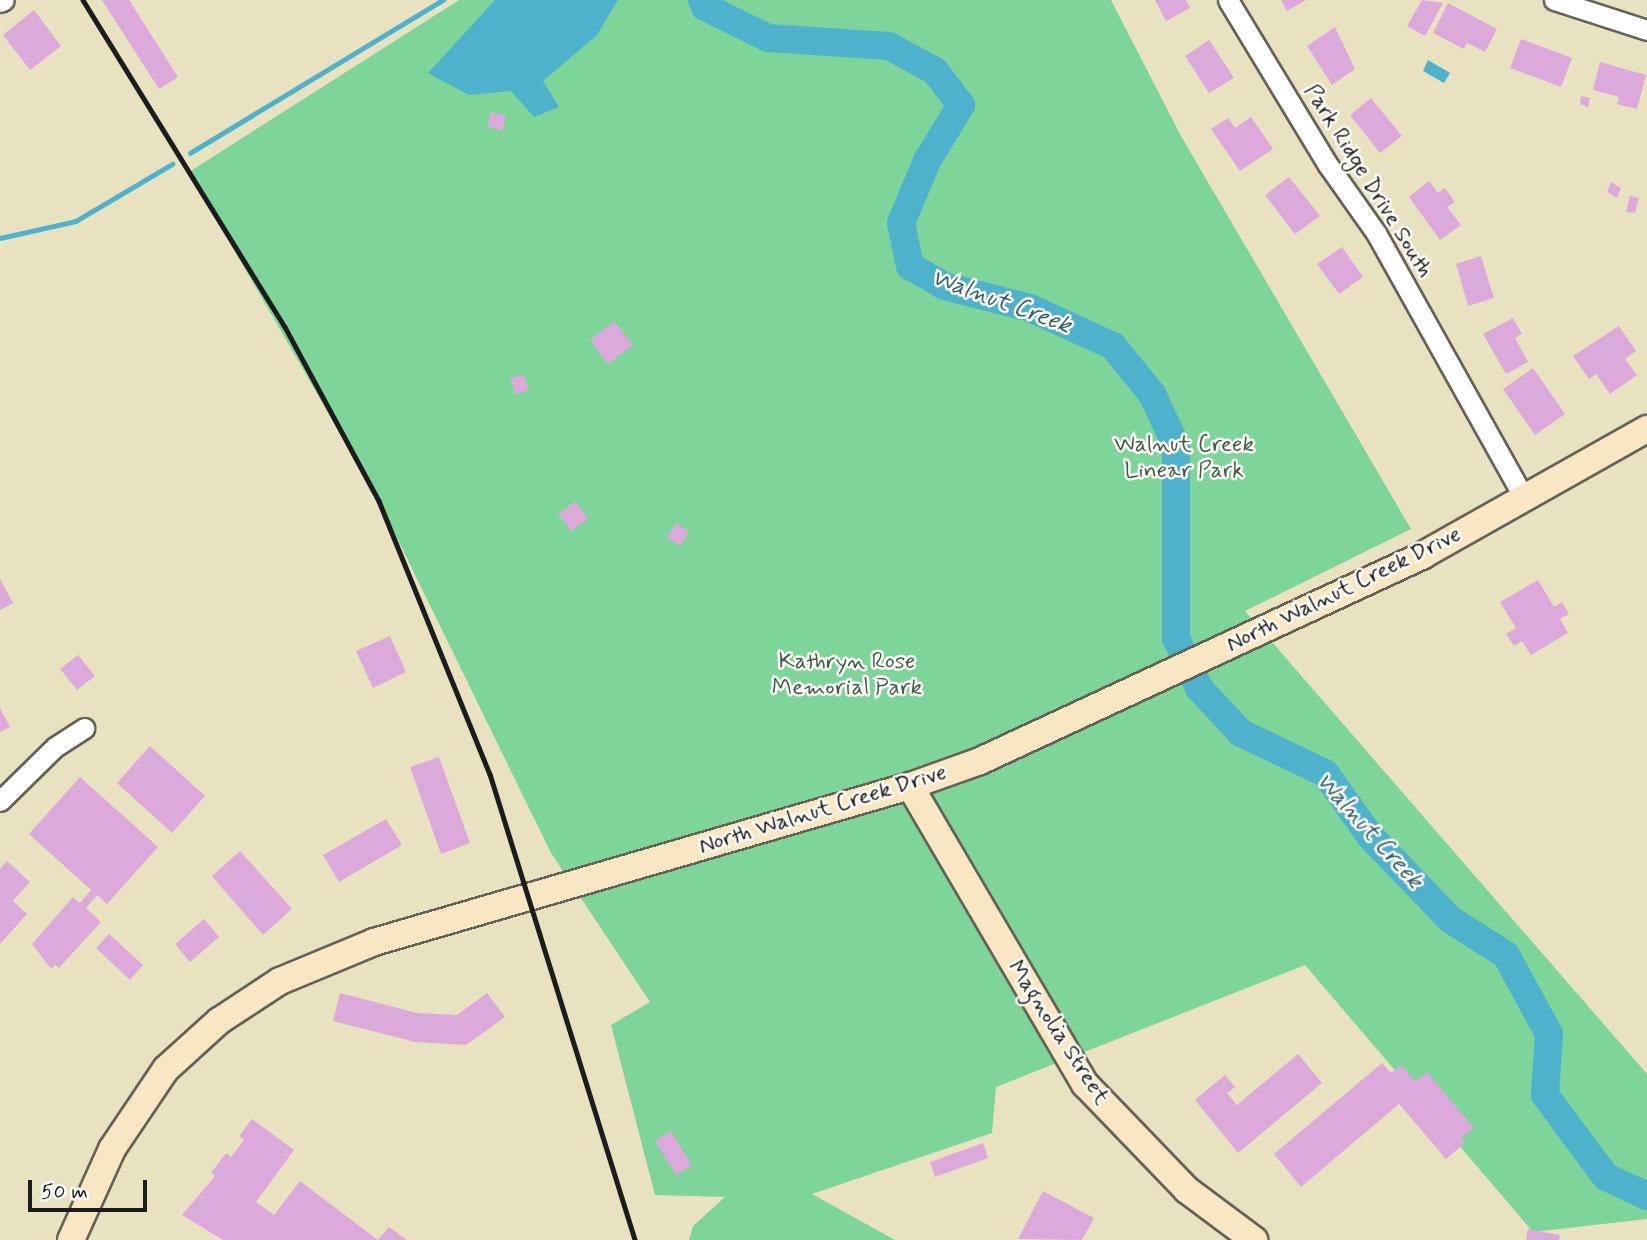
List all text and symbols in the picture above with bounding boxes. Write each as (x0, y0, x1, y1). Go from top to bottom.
street label: Park Ridge Drive South (1299, 82, 1437, 280)
water label: Walnut Creek (927, 263, 1075, 341)
park label: Walnut Creek Linear Park (1113, 431, 1255, 485)
street label: North Walnut Creek Drive (1222, 521, 1466, 659)
park label: Kathryn Rose Memorial Park (772, 648, 922, 702)
street label: North Walnut Creek Drive (696, 759, 950, 861)
water label: Walnut Creek (1309, 767, 1429, 895)
street label: Magnolia Street (1001, 956, 1115, 1110)
scale bar (32, 1166, 150, 1210)
text: 50 m (41, 1178, 88, 1206)

